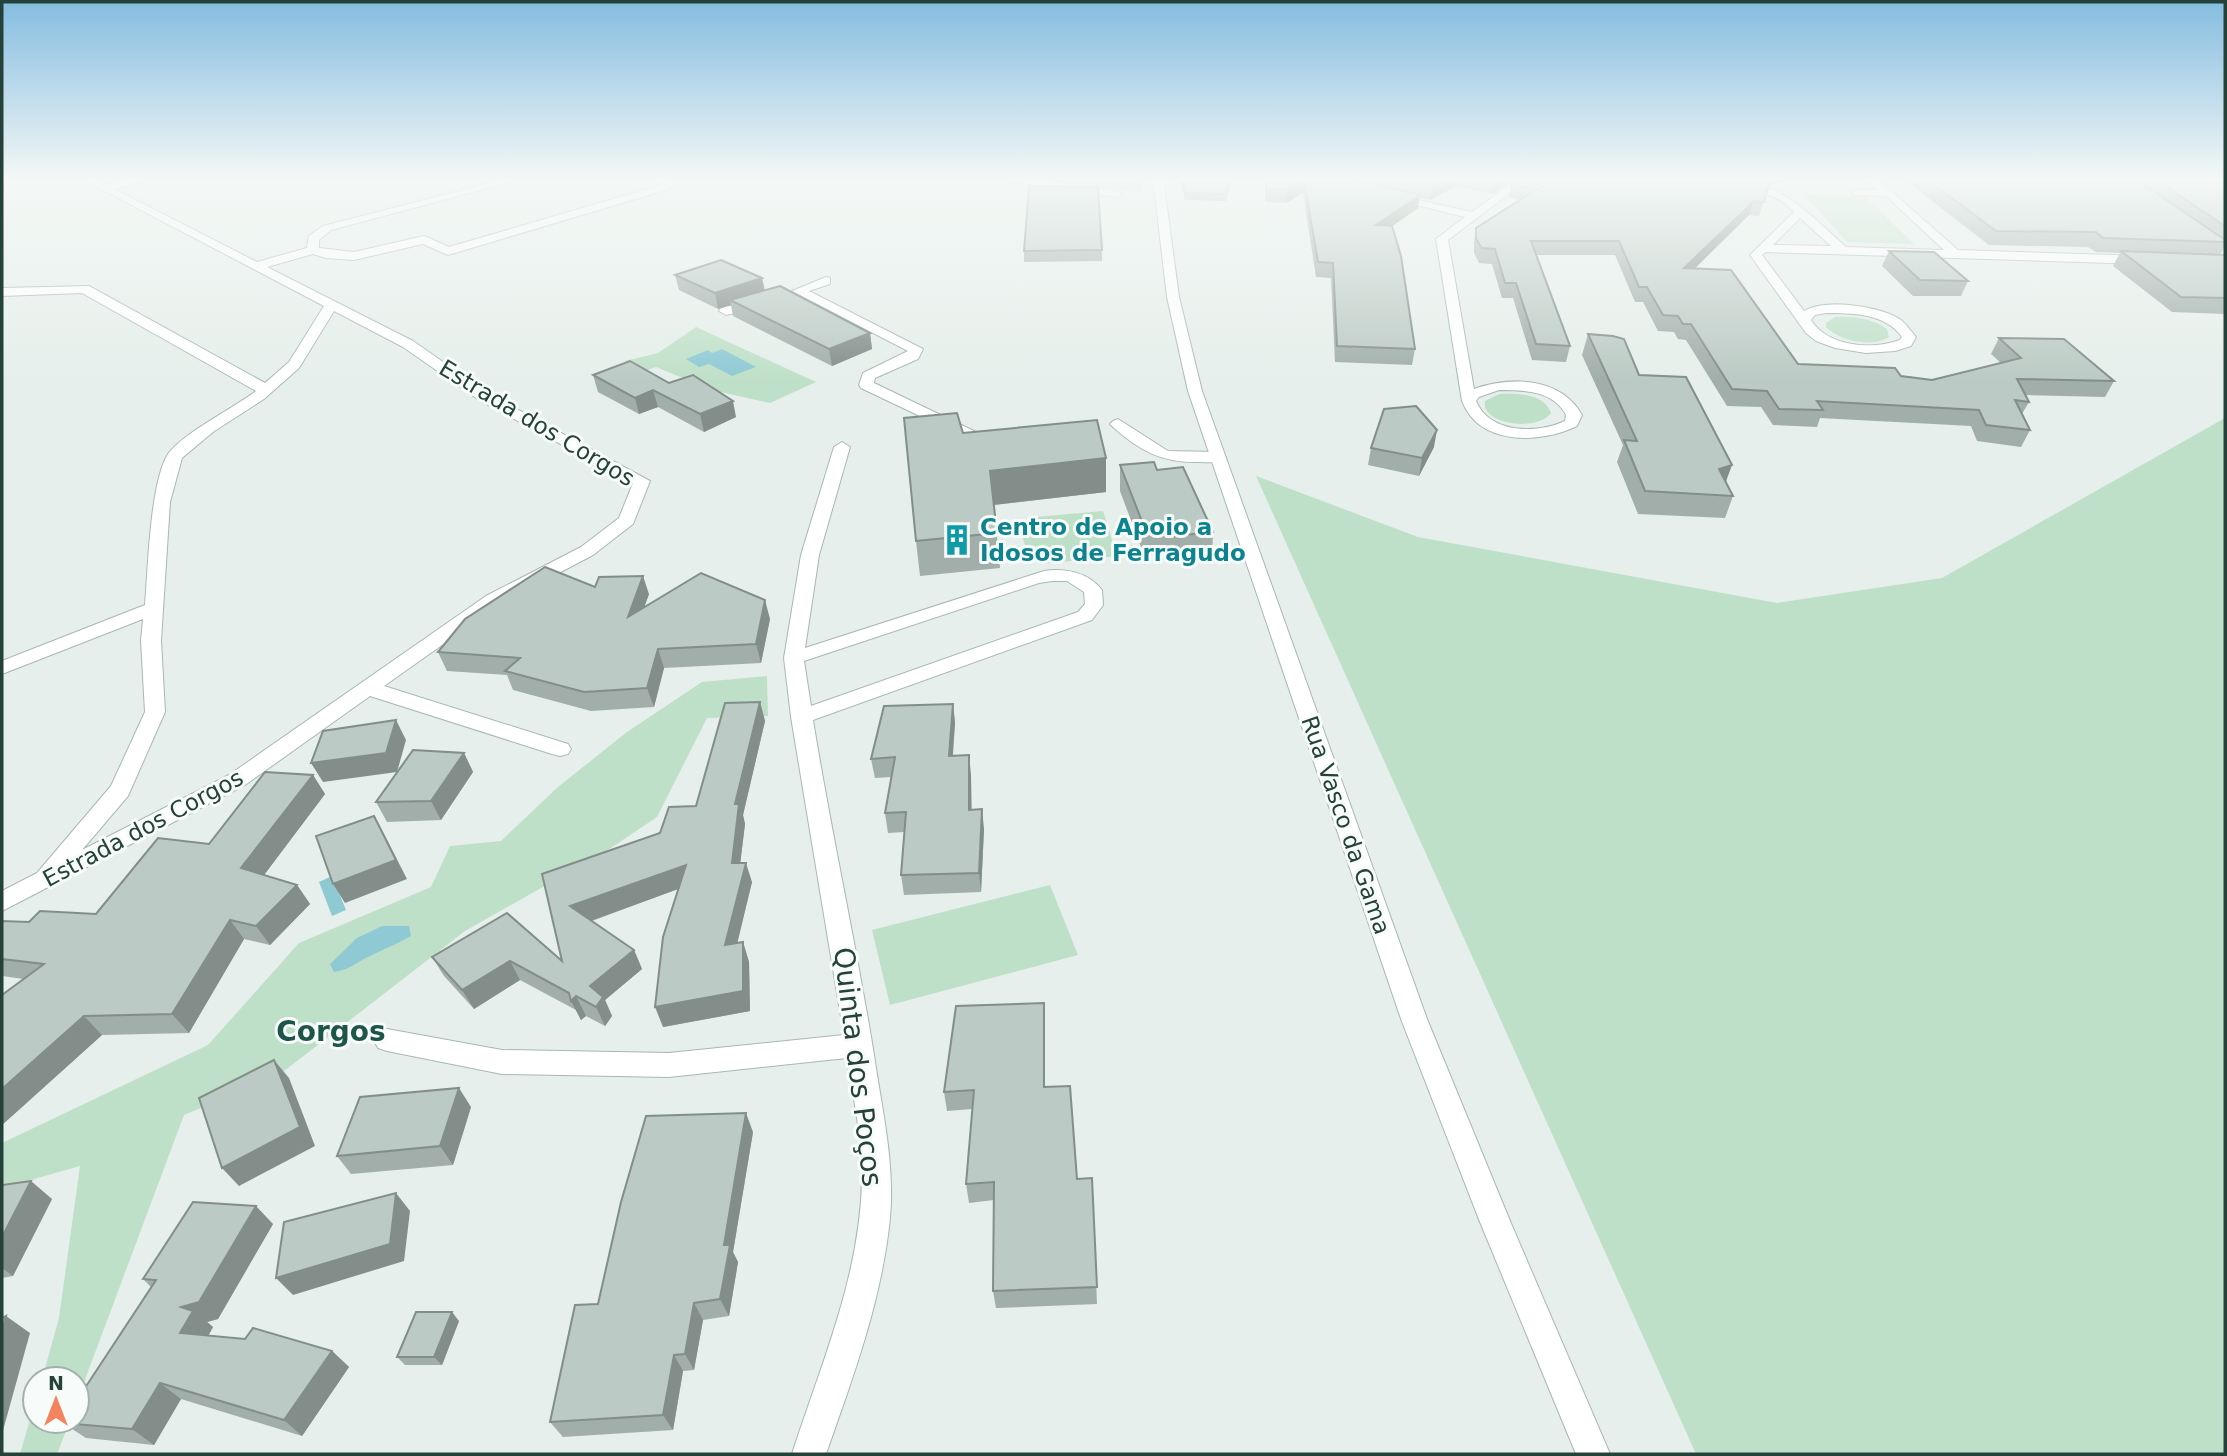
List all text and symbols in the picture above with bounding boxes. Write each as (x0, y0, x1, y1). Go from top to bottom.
street label: Estrada dos Corgos (435, 354, 639, 492)
place label: Centro de Apoio a Idosos de Ferragudo (980, 514, 1246, 566)
building icon: Centro de Apoio a Idosos de Ferragudo (940, 523, 974, 557)
street label: Rua Vasco da Gama (1296, 712, 1396, 938)
street label: Estrada dos Corgos (38, 764, 248, 892)
street label: Quinta dos Poços (827, 945, 889, 1189)
district label: Corgos (276, 1015, 386, 1048)
north arrow (21, 1365, 91, 1435)
text: N (48, 1372, 64, 1394)

